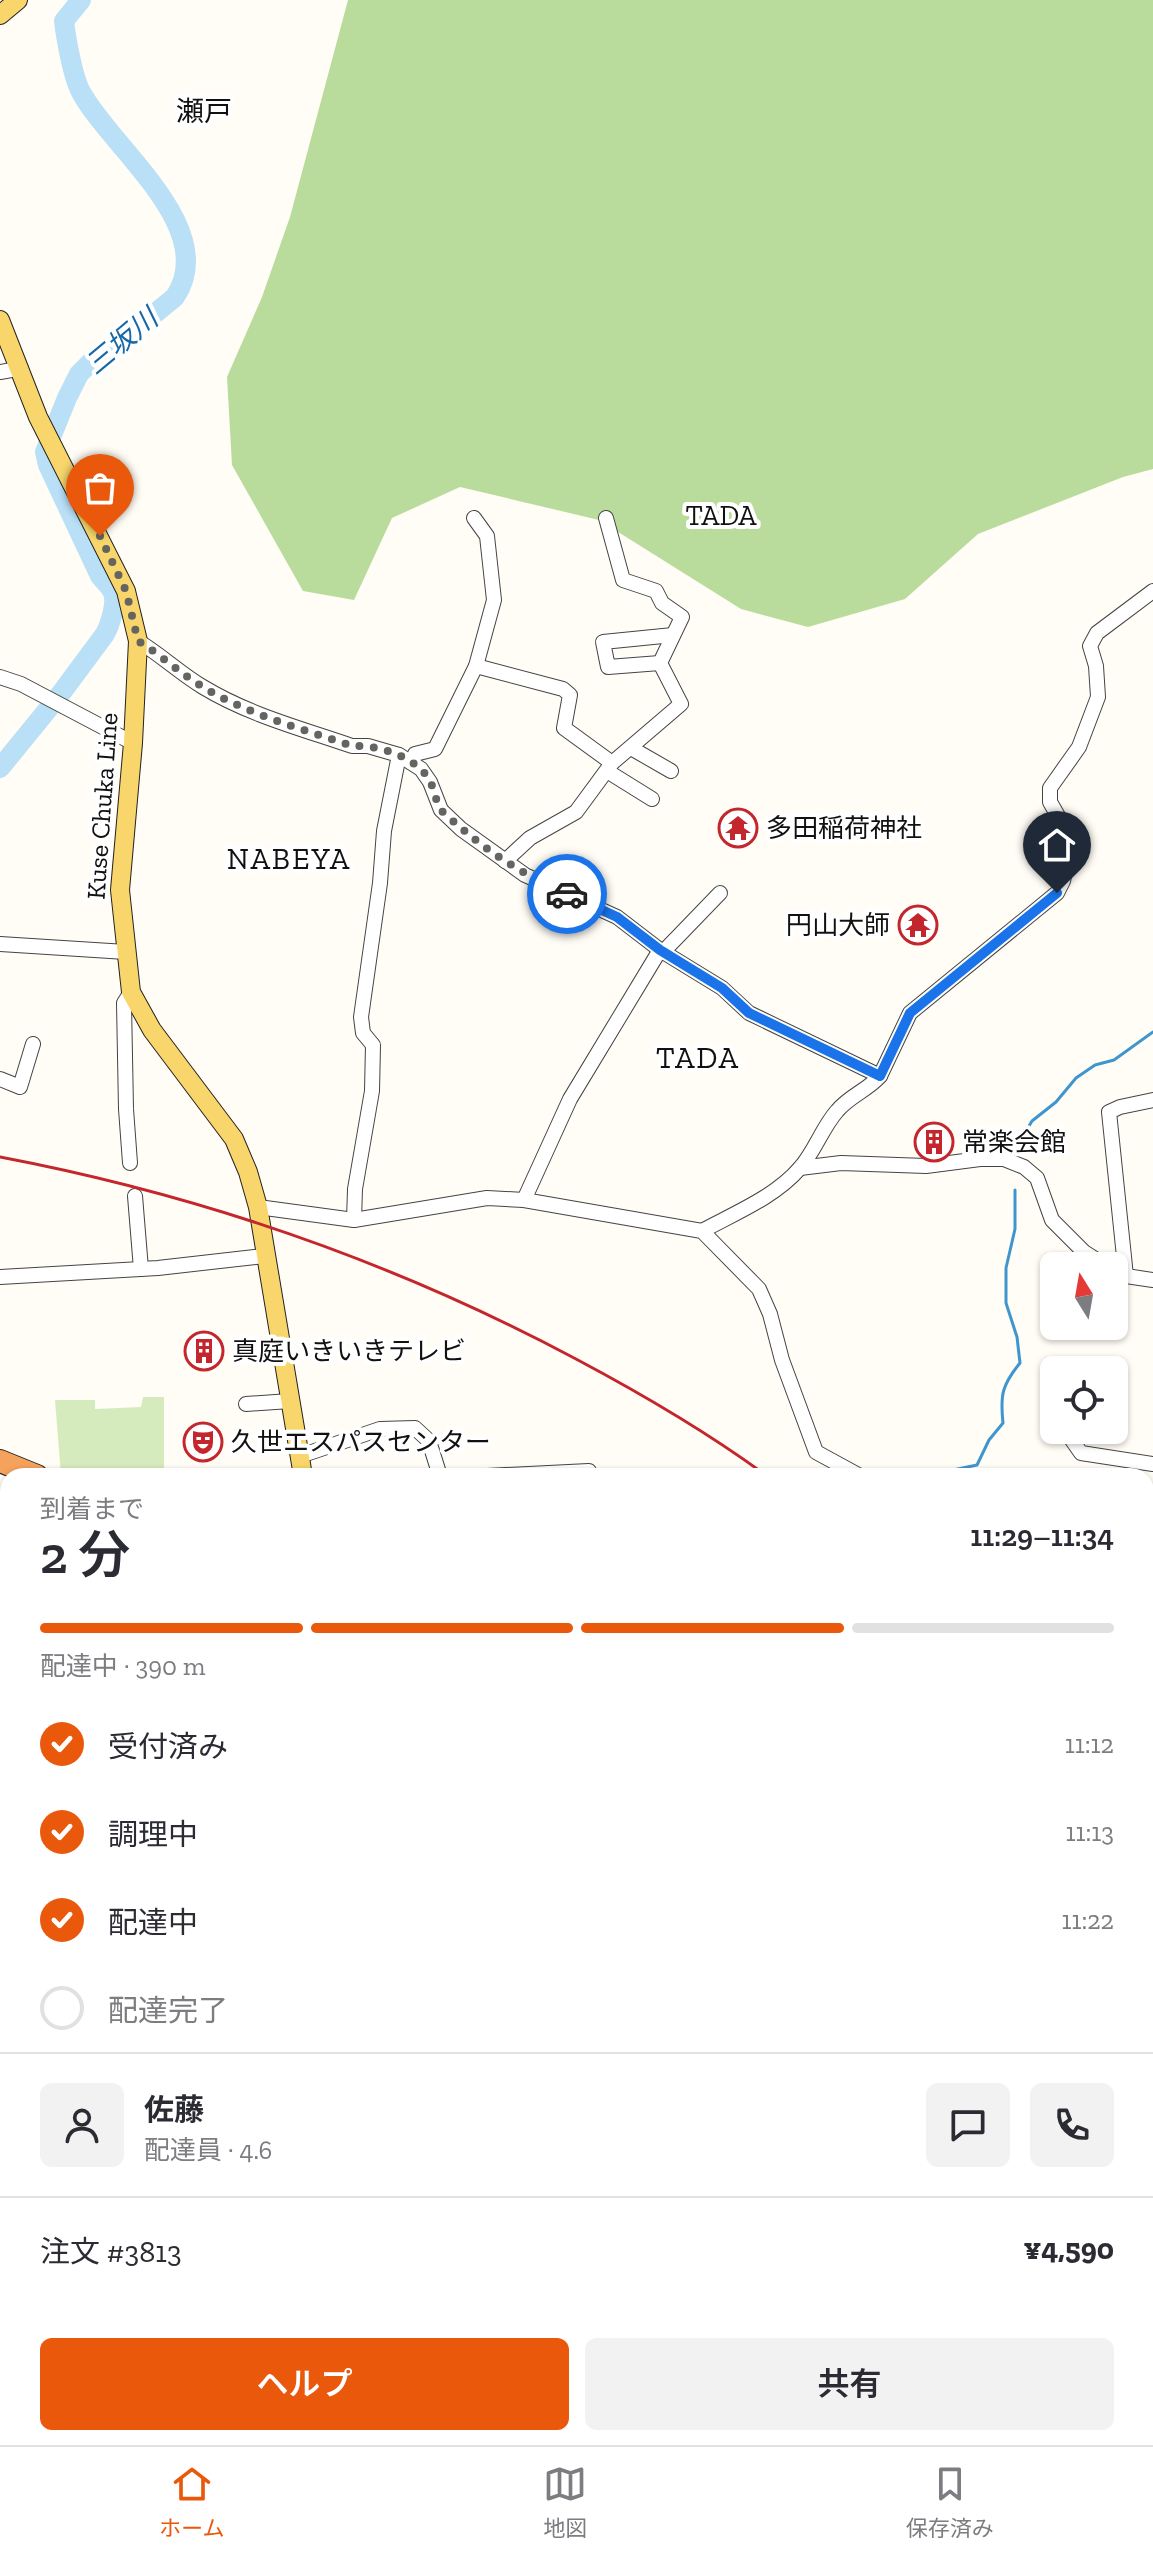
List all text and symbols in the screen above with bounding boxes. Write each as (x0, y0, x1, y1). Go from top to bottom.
district label: 瀬戸 (176, 95, 232, 128)
water label: 三坂川 (79, 300, 166, 381)
pin (66, 454, 134, 536)
icon: bag (78, 466, 122, 510)
district label: TADA (685, 499, 757, 532)
street label: Kuse Chuka Line (80, 712, 124, 900)
temple icon: 多田稲荷神社 (717, 807, 759, 849)
pin (1023, 811, 1091, 893)
place label: 多田稲荷神社 (766, 812, 922, 844)
icon: home (1035, 823, 1079, 867)
district label: NABEYA (227, 841, 351, 877)
courier (527, 854, 607, 934)
icon: car (545, 872, 589, 916)
temple icon: 円山大師 (897, 904, 939, 946)
place label: 円山大師 (786, 909, 890, 941)
district label: TADA (656, 1040, 740, 1076)
building icon: 常楽会館 (913, 1121, 955, 1163)
place label: 常楽会館 (962, 1126, 1066, 1158)
north arrow (1040, 1252, 1128, 1340)
map controls (1040, 1252, 1128, 1444)
building icon: 真庭いきいきテレビ (183, 1330, 225, 1372)
place label: 真庭いきいきテレビ (232, 1335, 466, 1367)
button: locate (1040, 1356, 1128, 1444)
theatre icon: 久世エスパスセンター (182, 1421, 224, 1463)
place label: 久世エスパスセンター (231, 1426, 491, 1458)
text: 到着まで (40, 1493, 144, 1525)
text: 11:29–11:34 (970, 1518, 1114, 1554)
text: 2 分 (40, 1524, 130, 1586)
text: 配達中 · 390 m (40, 1650, 205, 1682)
icon: check (40, 1722, 84, 1766)
text: 11:12 (1065, 1728, 1114, 1760)
text: 受付済み (108, 1729, 228, 1765)
icon: check (40, 1810, 84, 1854)
text: 11:13 (1065, 1816, 1114, 1848)
text: 調理中 (108, 1817, 198, 1853)
icon: check (40, 1898, 84, 1942)
text: 11:22 (1061, 1904, 1114, 1936)
text: 配達中 (108, 1905, 198, 1941)
text: 配達完了 (108, 1993, 228, 2029)
button: person (40, 2083, 124, 2167)
button: chat (926, 2083, 1010, 2167)
button: phone (1030, 2083, 1114, 2167)
text: 佐藤 (144, 2092, 204, 2128)
text: 配達員 · 4.6 (144, 2134, 272, 2166)
text: ¥4,590 (1023, 2231, 1114, 2267)
text: 注文 #3813 (40, 2234, 182, 2270)
button: ヘルプ (40, 2338, 569, 2430)
button: 共有 (585, 2338, 1114, 2430)
tab: ホーム (159, 2462, 225, 2542)
tab: 地図 (543, 2462, 587, 2542)
tab: 保存済み (906, 2462, 994, 2542)

